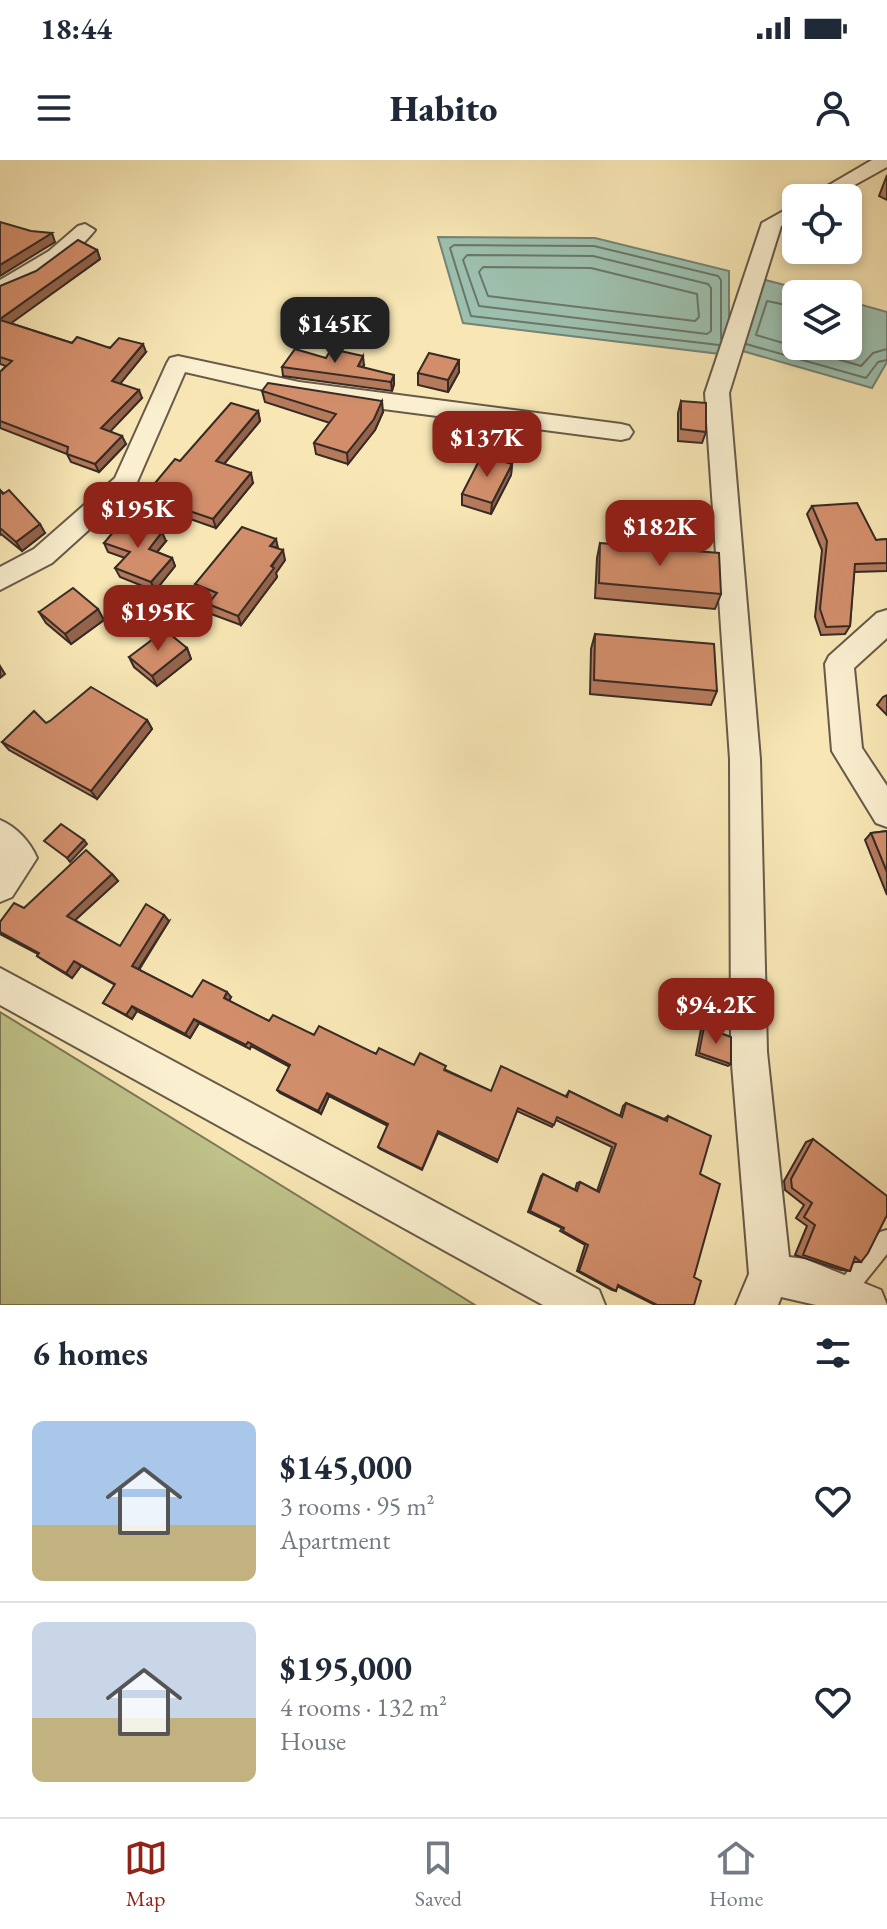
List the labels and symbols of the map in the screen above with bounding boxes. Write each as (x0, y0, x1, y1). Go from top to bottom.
pin: $145K (279, 297, 391, 365)
pin: $137K (431, 411, 543, 479)
pin: $195K (82, 482, 194, 550)
pin: $182K (604, 500, 716, 568)
pin: $195K (102, 585, 214, 653)
pin: $94.2K (651, 978, 781, 1046)

